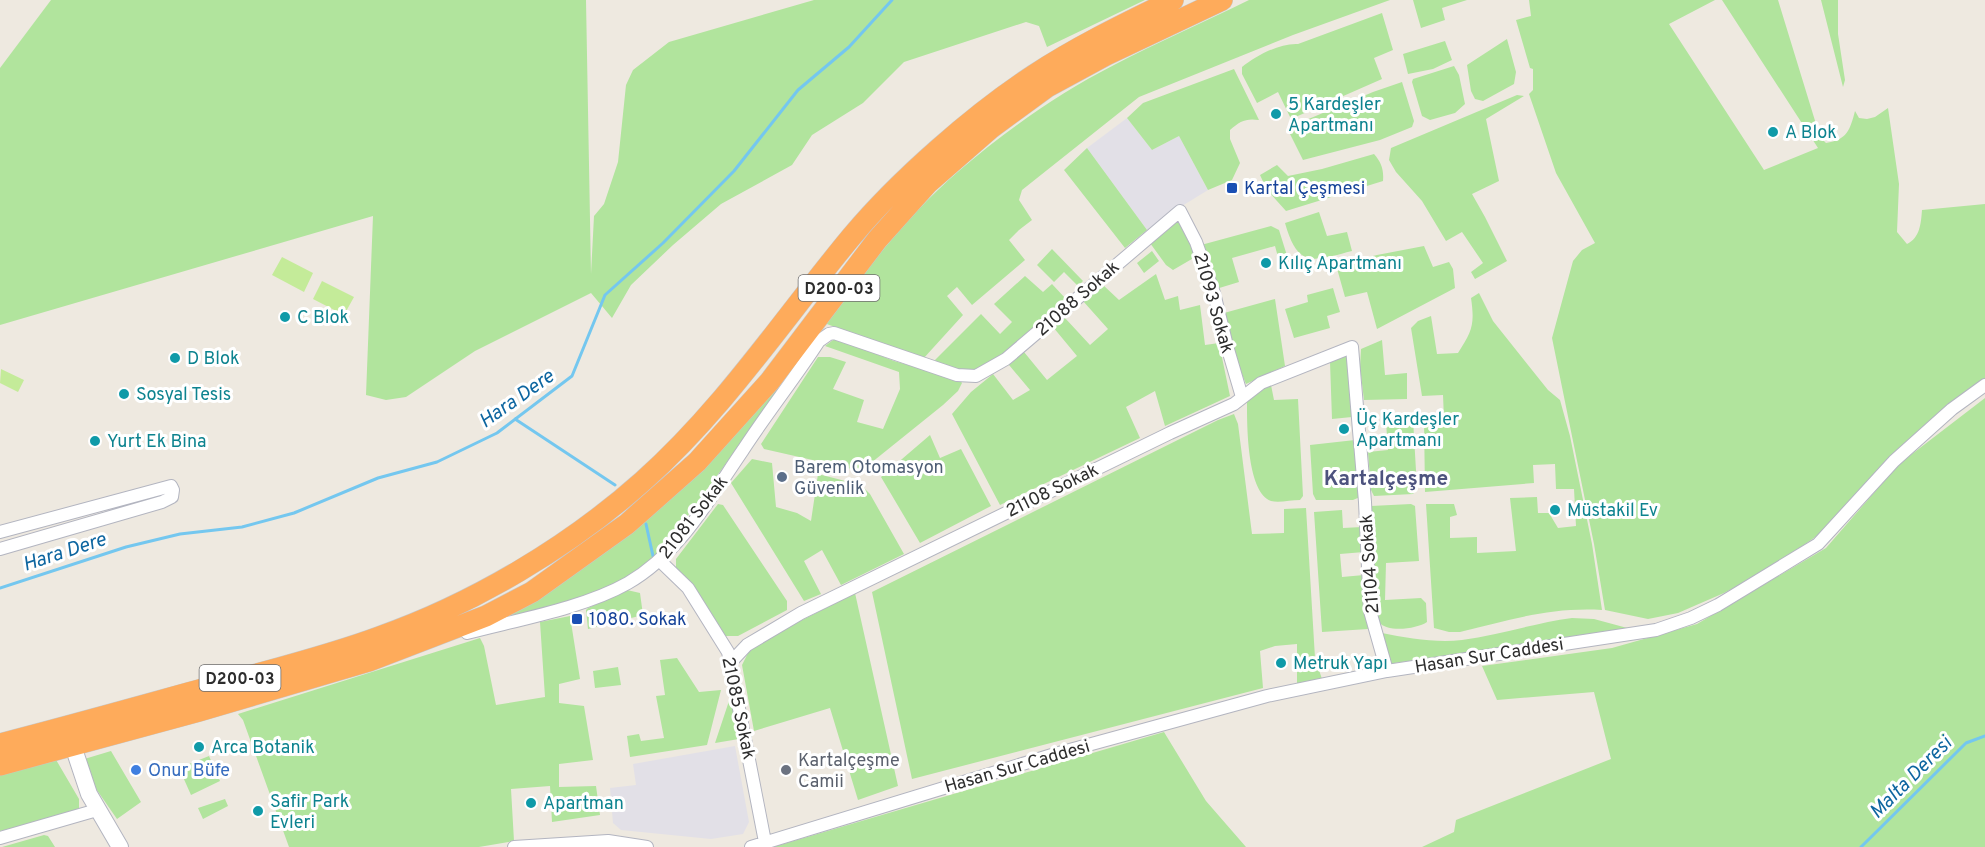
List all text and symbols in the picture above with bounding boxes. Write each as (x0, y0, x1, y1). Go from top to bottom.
place label: 5 Kardeşler Apartmanı (1288, 94, 1381, 138)
marker: 5 Kardeşler Apartmanı (1269, 107, 1283, 121)
place label: A Blok (1785, 122, 1837, 145)
marker: A Blok (1766, 125, 1780, 139)
place label: Kartal Çeşmesi (1244, 178, 1365, 201)
marker: Kartal Çeşmesi (1225, 181, 1239, 195)
street label: 21093 Sokak (1187, 250, 1238, 356)
place label: Kılıç Apartmanı (1278, 253, 1402, 276)
street label: 21088 Sokak (1031, 256, 1125, 342)
marker: Kılıç Apartmanı (1259, 256, 1273, 270)
road number: D200-03 (798, 275, 880, 301)
place label: C Blok (297, 307, 349, 330)
marker: C Blok (278, 310, 292, 324)
place label: D Blok (187, 348, 240, 371)
marker: D Blok (168, 351, 182, 365)
water label: Hara Dere (474, 364, 560, 435)
place label: Sosyal Tesis (136, 384, 231, 407)
marker: Sosyal Tesis (117, 387, 131, 401)
place label: Üç Kardeşler Apartmanı (1356, 407, 1459, 453)
marker: Üç Kardeşler Apartmanı (1337, 422, 1351, 436)
place label: Yurt Ek Bina (107, 431, 207, 454)
marker: Yurt Ek Bina (88, 434, 102, 448)
place label: Barem Otomasyon Güvenlik (794, 457, 944, 501)
street label: 21108 Sokak (1003, 459, 1103, 524)
district label: Kartalçeşme (1324, 466, 1448, 493)
marker: Barem Otomasyon Güvenlik (775, 470, 789, 484)
street label: 21081 Sokak (654, 472, 734, 564)
place label: Müstakil Ev (1567, 500, 1658, 523)
marker: Müstakil Ev (1548, 503, 1562, 517)
street label: 21104 Sokak (1356, 513, 1385, 615)
water label: Hara Dere (20, 527, 110, 579)
place label: 1080. Sokak (589, 609, 687, 632)
marker: 1080. Sokak (570, 612, 584, 626)
street label: Hasan Sur Caddesi (1413, 633, 1565, 680)
place label: Metruk Yapı (1293, 653, 1388, 676)
street label: 21085 Sokak (715, 655, 760, 762)
marker: Metruk Yapı (1274, 656, 1288, 670)
road number: D200-03 (200, 665, 280, 691)
water label: Malta Deresi (1865, 731, 1959, 825)
street label: Hasan Sur Caddesi (942, 736, 1093, 799)
place label: Arca Botanik (211, 737, 315, 760)
marker: Arca Botanik (192, 740, 206, 754)
place label: Kartalçeşme Camii (798, 750, 900, 794)
place label: Onur Büfe (148, 760, 230, 783)
marker: Onur Büfe (129, 763, 143, 777)
marker: Kartalçeşme Camii (779, 763, 793, 777)
place label: Safir Park Evleri (270, 791, 349, 835)
place label: Apartman (543, 793, 624, 816)
marker: Apartman (524, 796, 538, 810)
marker: Safir Park Evleri (251, 804, 265, 818)

